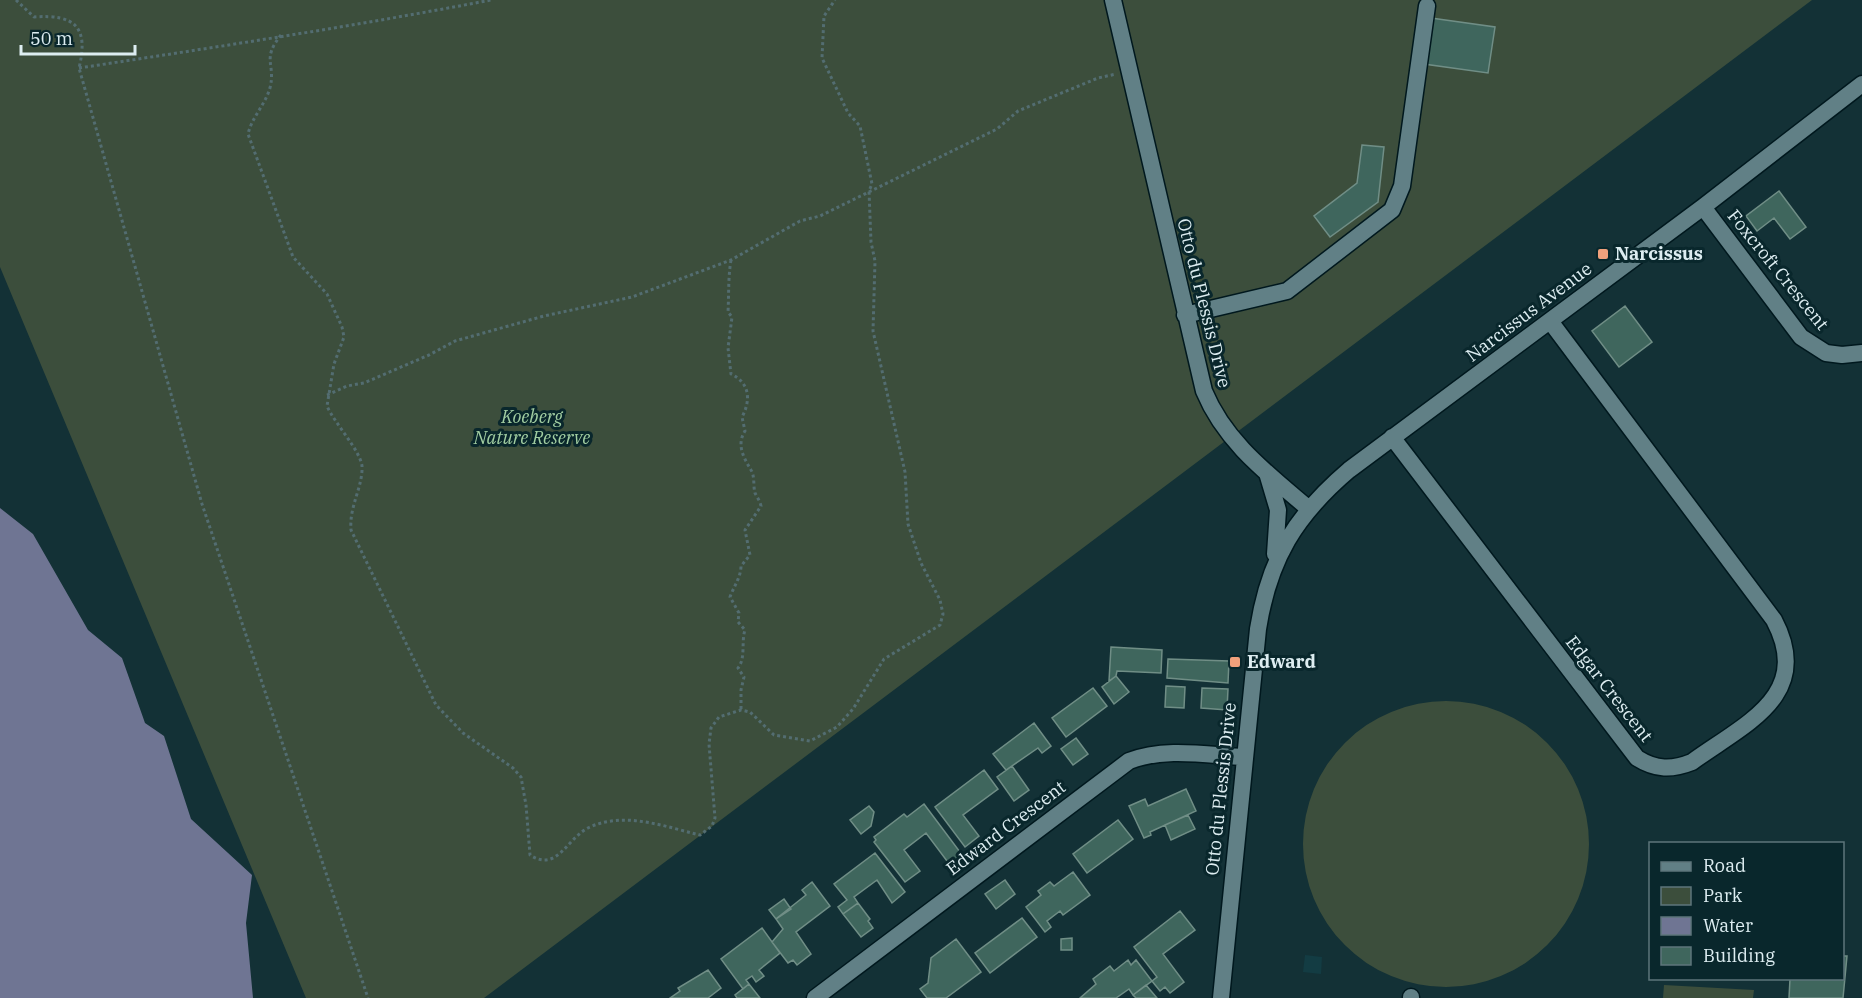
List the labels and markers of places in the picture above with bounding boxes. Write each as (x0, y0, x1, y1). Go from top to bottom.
place label: Narcissus (1615, 242, 1703, 265)
marker: Narcissus (1596, 247, 1610, 261)
place label: Edward (1247, 650, 1316, 673)
marker: Edward (1228, 655, 1242, 669)

